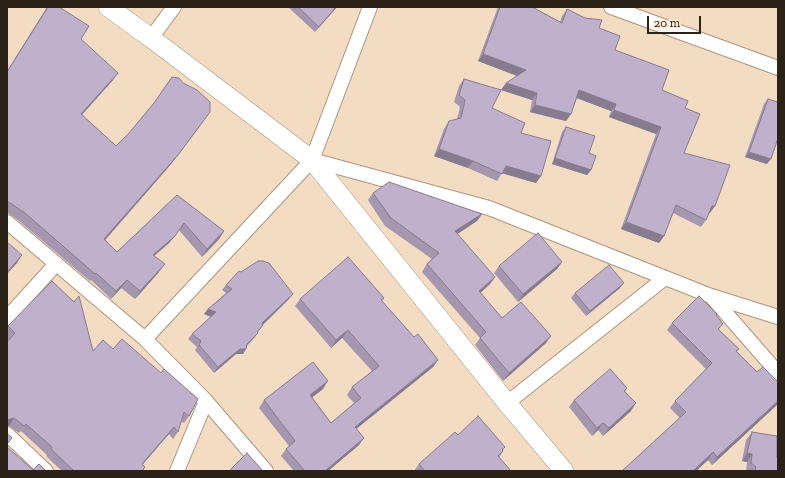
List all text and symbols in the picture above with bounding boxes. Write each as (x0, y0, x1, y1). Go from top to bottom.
scale bar (649, 8, 703, 34)
text: 20 m (654, 16, 680, 30)

